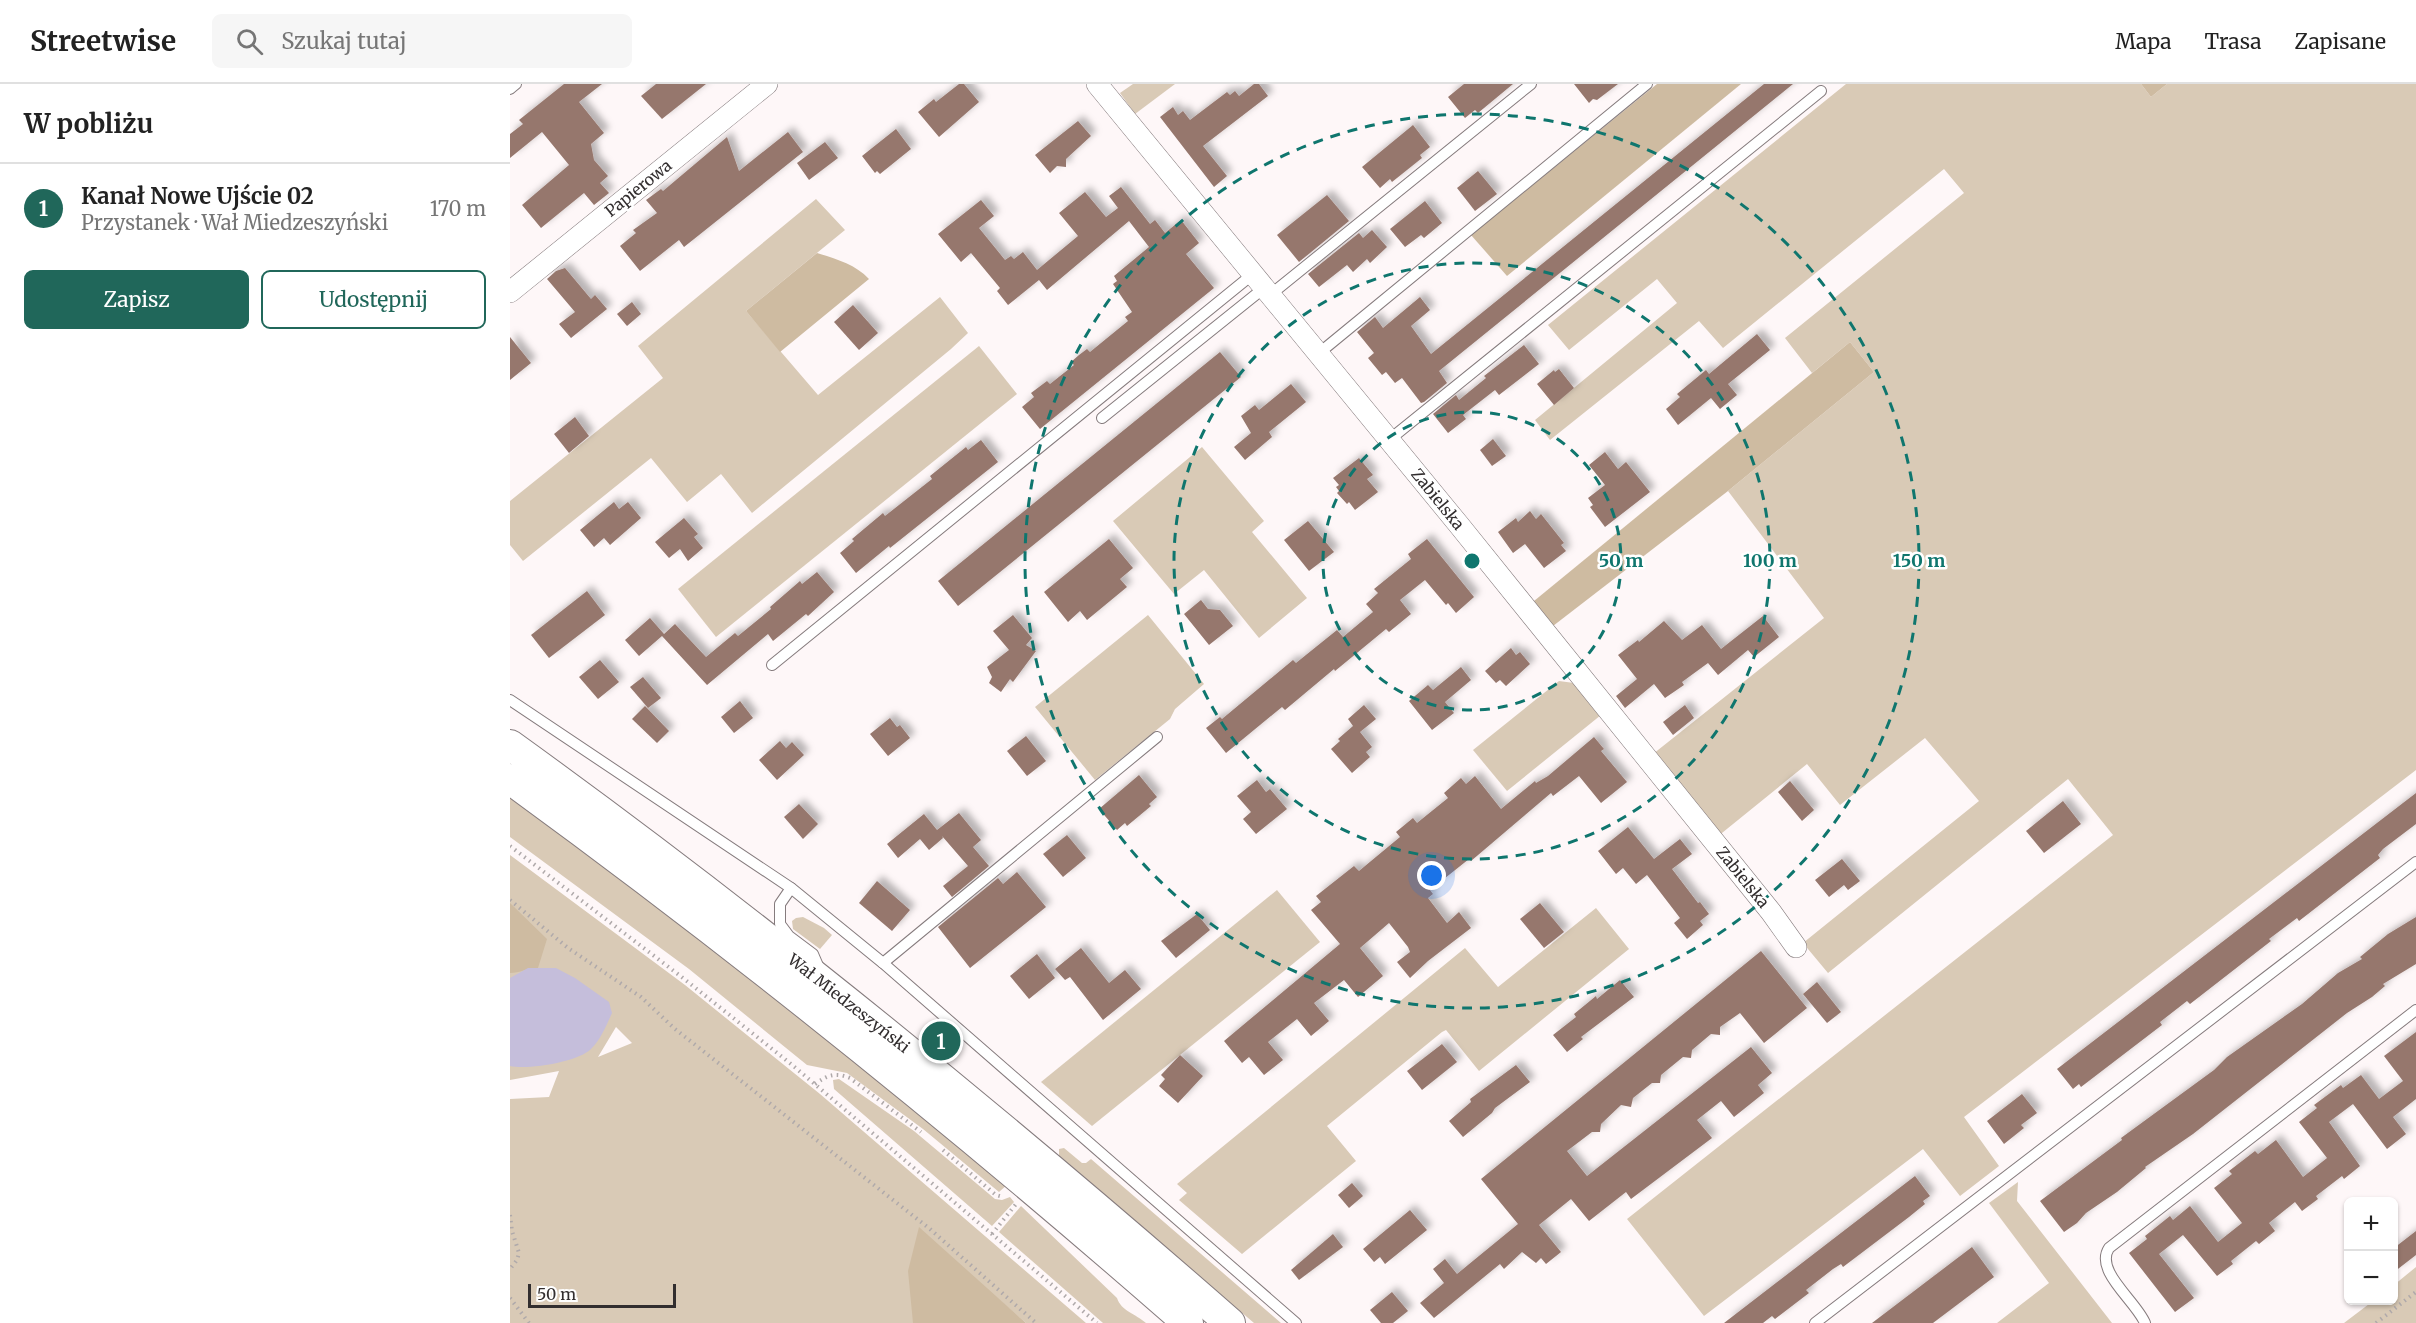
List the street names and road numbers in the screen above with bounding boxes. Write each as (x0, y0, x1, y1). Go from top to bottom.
street label: Papierowa (601, 155, 676, 221)
street label: Zabielska (1407, 464, 1469, 534)
street label: Zabielska (1712, 842, 1774, 912)
street label: Wał Miedzeszyński (783, 949, 914, 1057)

